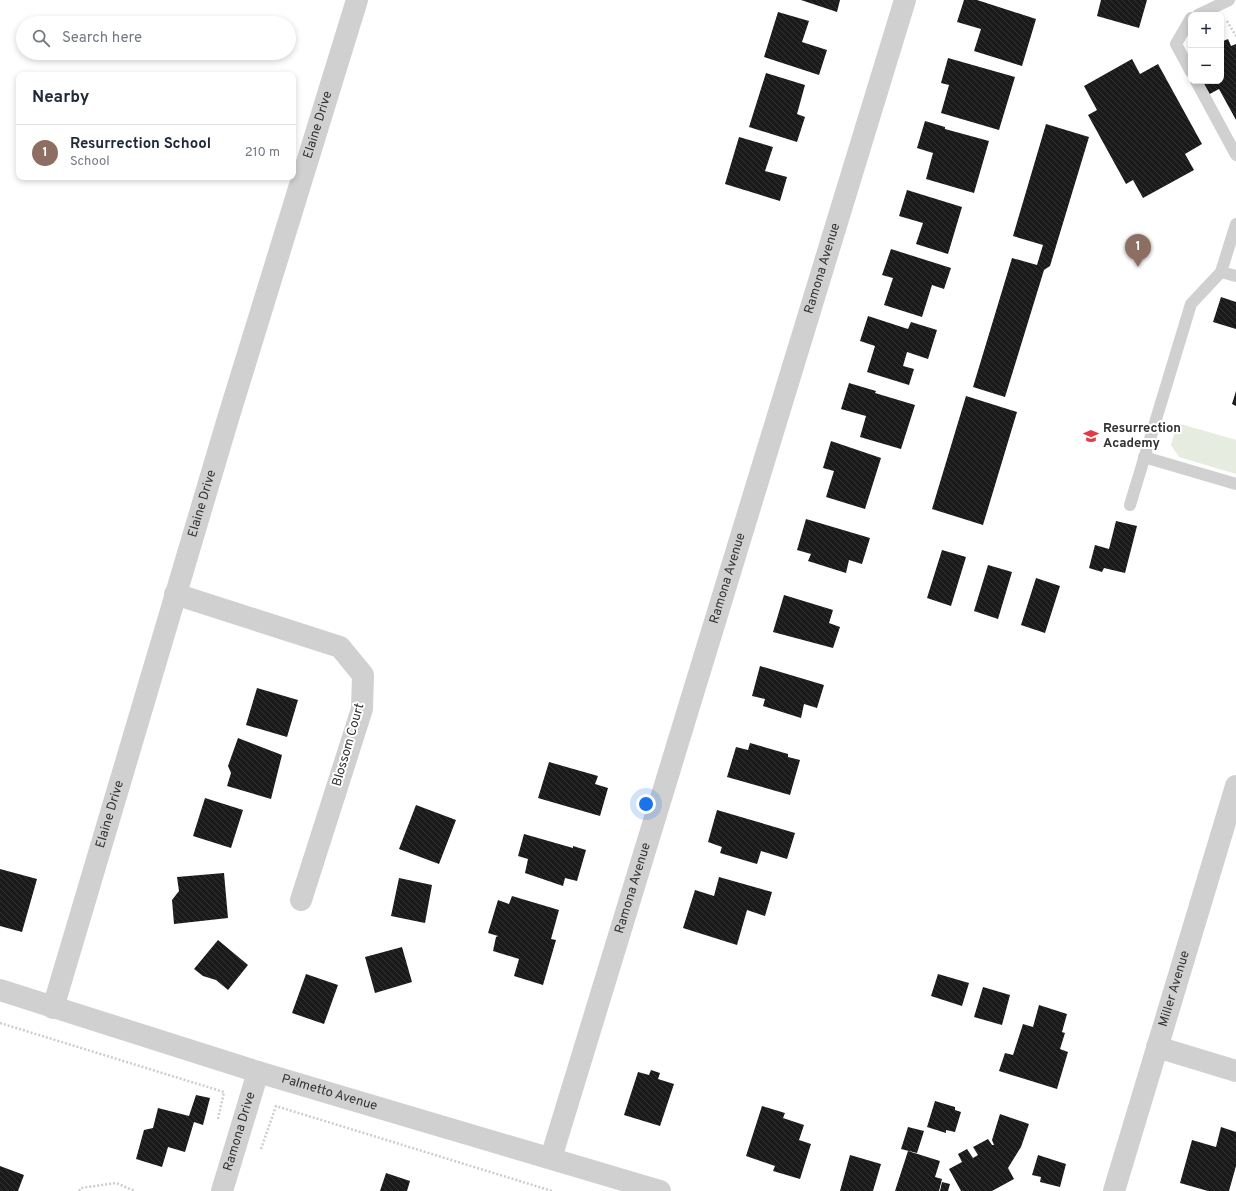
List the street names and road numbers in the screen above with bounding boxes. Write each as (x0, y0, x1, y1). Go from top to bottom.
street label: Elaine Drive (301, 89, 336, 161)
street label: Ramona Avenue (801, 221, 844, 316)
street label: Elaine Drive (185, 468, 220, 539)
street label: Ramona Avenue (707, 531, 750, 626)
street label: Blossom Court (330, 702, 369, 788)
street label: Elaine Drive (93, 779, 128, 850)
street label: Ramona Avenue (612, 841, 655, 936)
street label: Miller Avenue (1156, 949, 1194, 1029)
street label: Palmetto Avenue (279, 1071, 379, 1115)
street label: Ramona Drive (220, 1090, 259, 1173)

